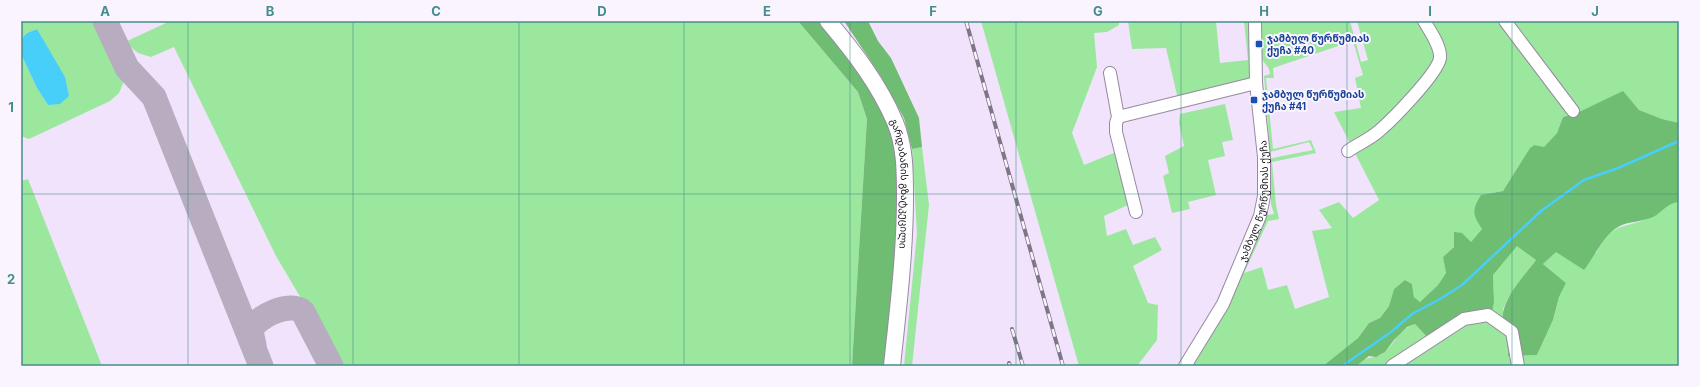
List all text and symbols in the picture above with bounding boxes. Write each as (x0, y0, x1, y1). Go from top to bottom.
text: A (100, 3, 110, 19)
text: B (266, 3, 275, 19)
text: C (431, 3, 441, 19)
text: D (597, 3, 607, 19)
text: E (763, 3, 771, 19)
text: F (929, 3, 937, 19)
text: G (1093, 3, 1103, 19)
text: H (1259, 3, 1269, 19)
text: I (1428, 3, 1432, 19)
text: J (1591, 3, 1599, 19)
place label: ჯამბულ წურწუმიას ქუჩა #40 (1267, 32, 1369, 57)
marker: ჯამბულ წურწუმიას ქუჩა #40 (1254, 39, 1264, 49)
place label: ჯამბულ წურწუმიას ქუჩა #41 (1262, 88, 1364, 113)
marker: ჯამბულ წურწუმიას ქუჩა #41 (1249, 95, 1259, 105)
text: 1 (8, 99, 14, 115)
street label: გარდაბანის გზატკეცილი (887, 117, 911, 249)
street label: ჯამბულ წურწუმიას ქუჩა (1236, 140, 1271, 263)
text: 2 (7, 271, 15, 287)

